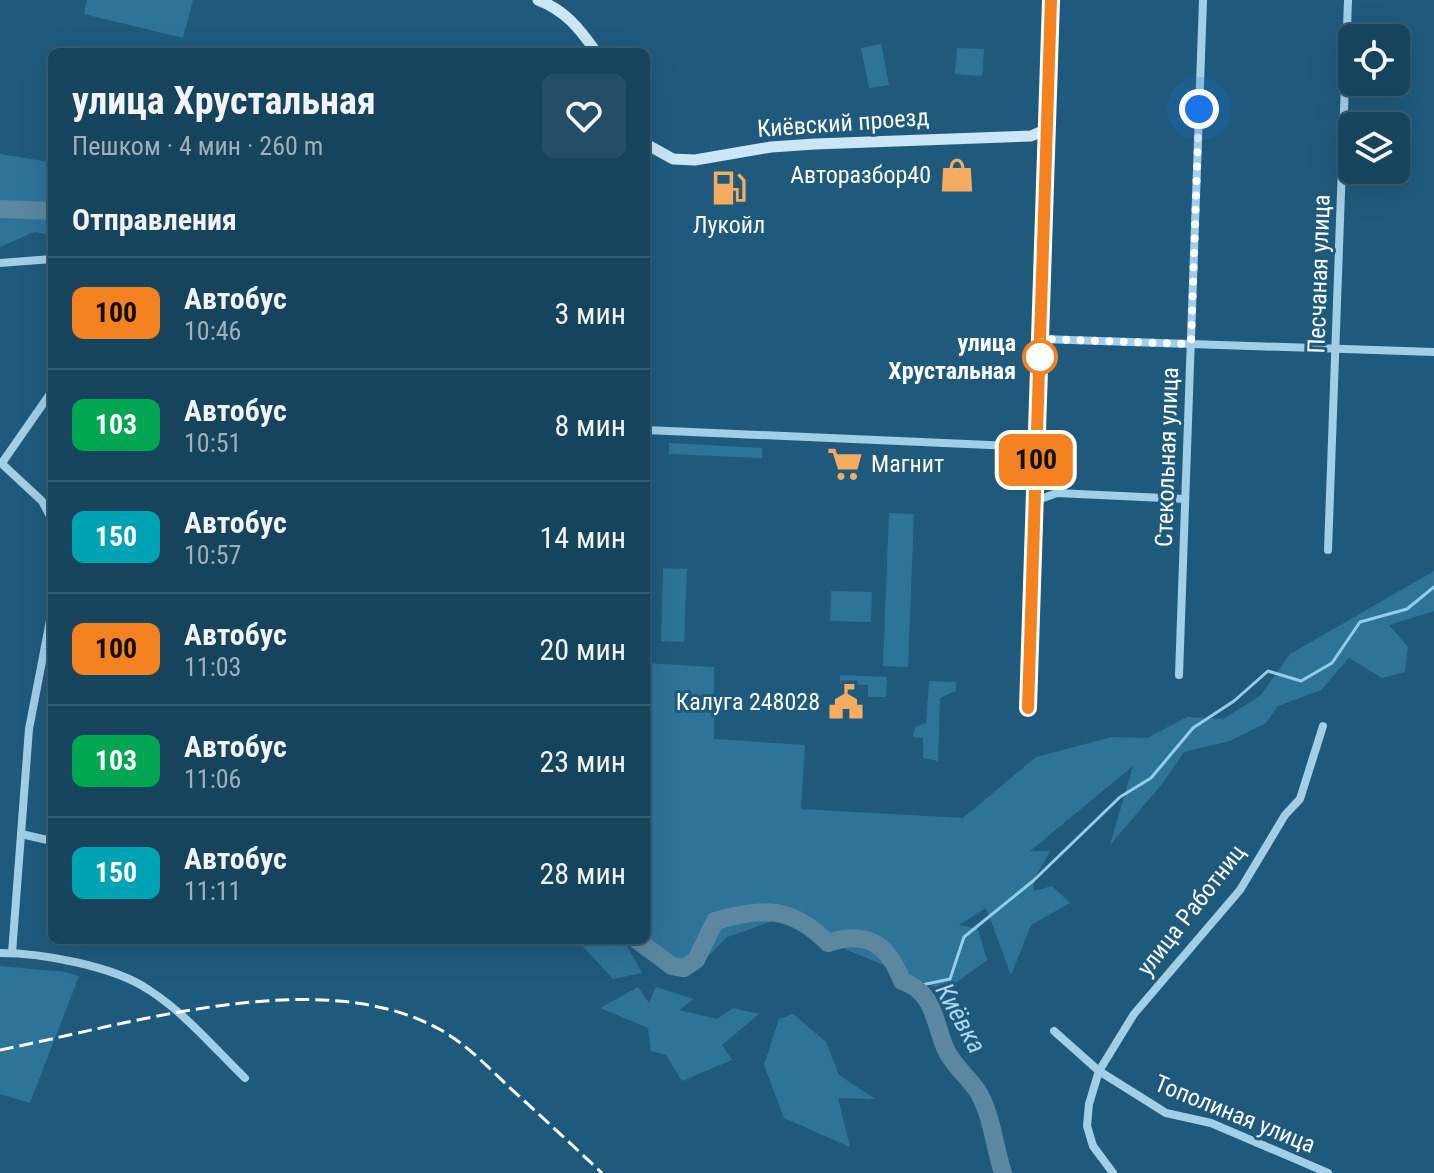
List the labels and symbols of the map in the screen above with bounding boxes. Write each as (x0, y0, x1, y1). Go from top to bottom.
your location (1179, 89, 1219, 129)
street label: Киёвский проезд (756, 103, 930, 143)
shop icon: Авторазбор40 (938, 156, 976, 194)
place label: Авторазбор40 (790, 161, 931, 189)
fuel station icon: Лукойл (710, 169, 748, 207)
street label: Песчаная улица (1302, 194, 1336, 354)
place label: Лукойл (693, 211, 765, 239)
place label: улица Хрустальная (888, 329, 1016, 385)
marker: улица Хрустальная (1023, 340, 1057, 374)
street label: Стекольная улица (1150, 367, 1184, 547)
line badge: 100 (990, 434, 1082, 486)
supermarket icon: Магнит (826, 445, 864, 483)
place label: Магнит (871, 450, 944, 478)
public building icon: Калуга 248028 (827, 683, 865, 721)
place label: Калуга 248028 (676, 688, 820, 716)
street label: улица Работниц (1131, 839, 1251, 981)
water label: Киёвка (930, 978, 992, 1058)
street label: Тополиная улица (1151, 1069, 1319, 1159)

